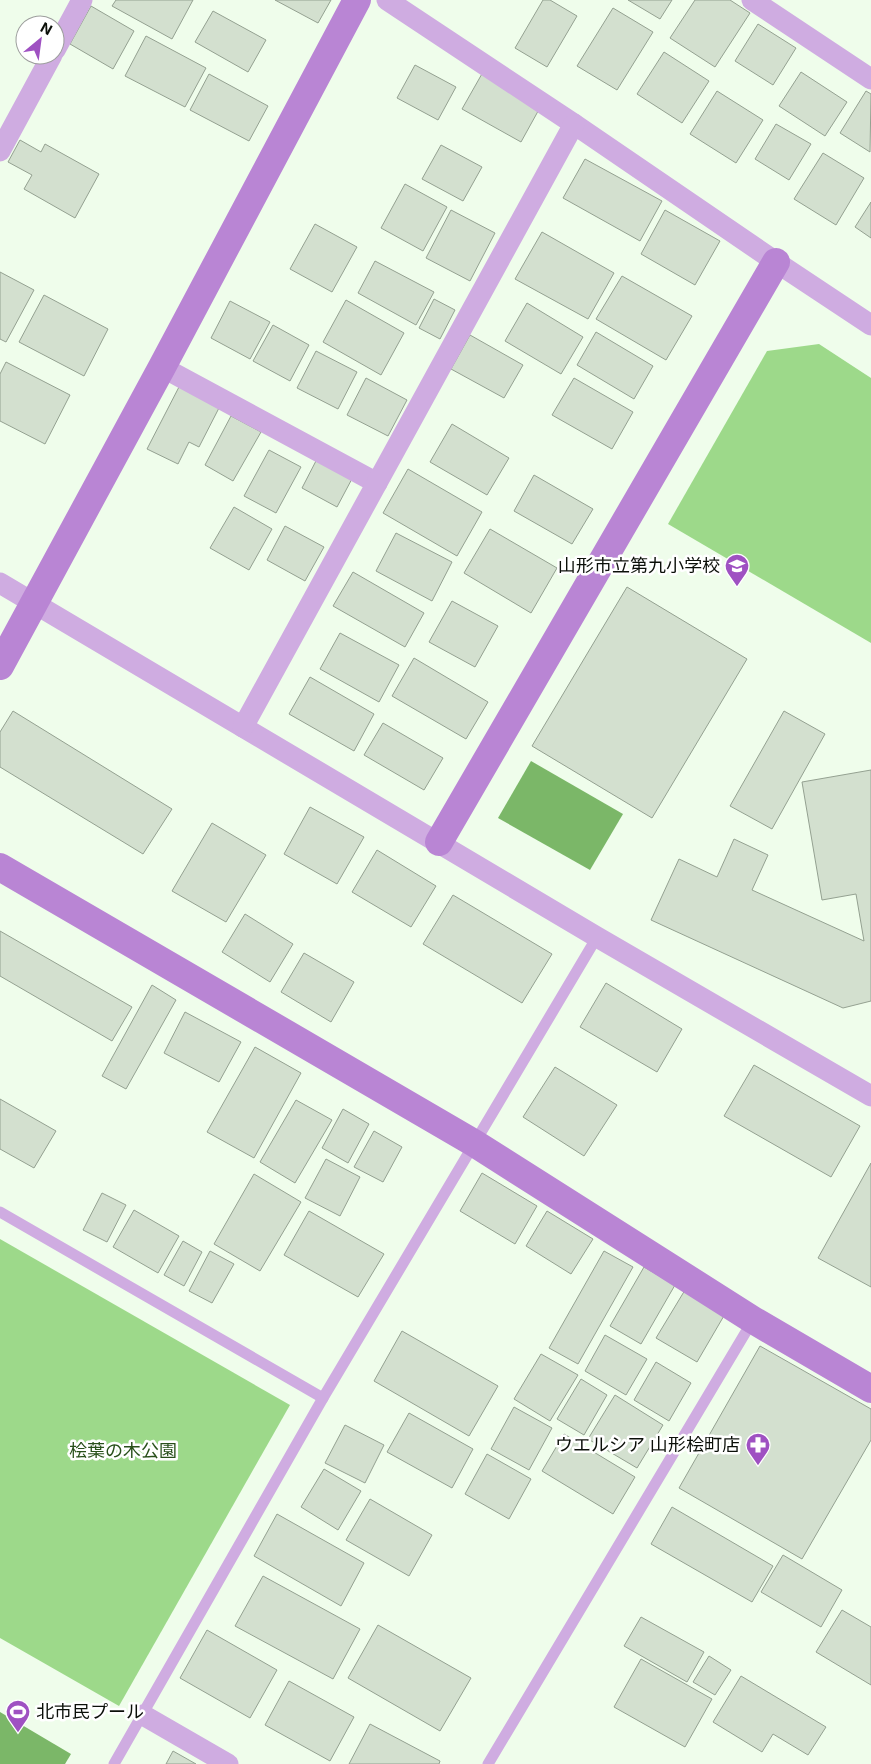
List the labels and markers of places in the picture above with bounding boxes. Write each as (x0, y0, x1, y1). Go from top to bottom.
school or university icon: 山形市立第九小学校 (724, 553, 750, 587)
place label: 山形市立第九小学校 (558, 555, 720, 576)
pharmacy icon: ウエルシア 山形桧町店 (745, 1432, 771, 1466)
place label: ウエルシア 山形桧町店 (555, 1434, 740, 1455)
sports icon: 北市民プール (5, 1699, 31, 1733)
place label: 北市民プール (36, 1701, 144, 1722)

